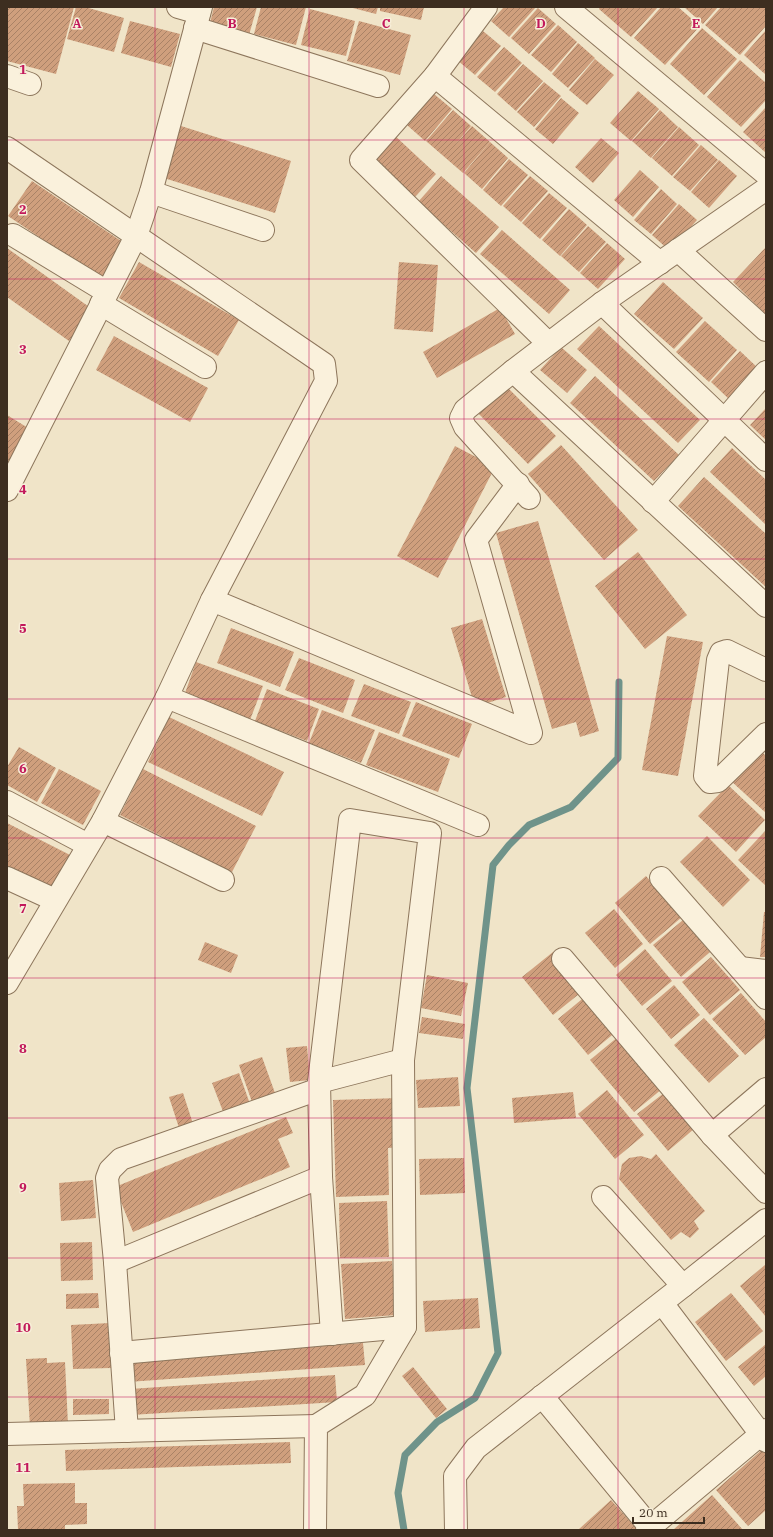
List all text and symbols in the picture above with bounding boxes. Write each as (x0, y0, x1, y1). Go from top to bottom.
text: A (72, 15, 82, 32)
text: B (227, 15, 237, 32)
text: C (382, 15, 391, 32)
text: D (536, 15, 546, 32)
text: E (692, 15, 700, 32)
text: 1 (19, 61, 27, 78)
text: 2 (19, 201, 27, 218)
text: 3 (19, 341, 27, 358)
text: 4 (19, 481, 27, 498)
text: 5 (19, 620, 27, 637)
text: 6 (19, 760, 27, 777)
text: 7 (19, 900, 27, 917)
text: 8 (19, 1040, 27, 1057)
text: 9 (19, 1179, 27, 1196)
text: 10 (15, 1319, 31, 1336)
text: 11 (15, 1459, 31, 1476)
scale bar (633, 1499, 704, 1525)
text: 20 m (639, 1505, 668, 1520)

